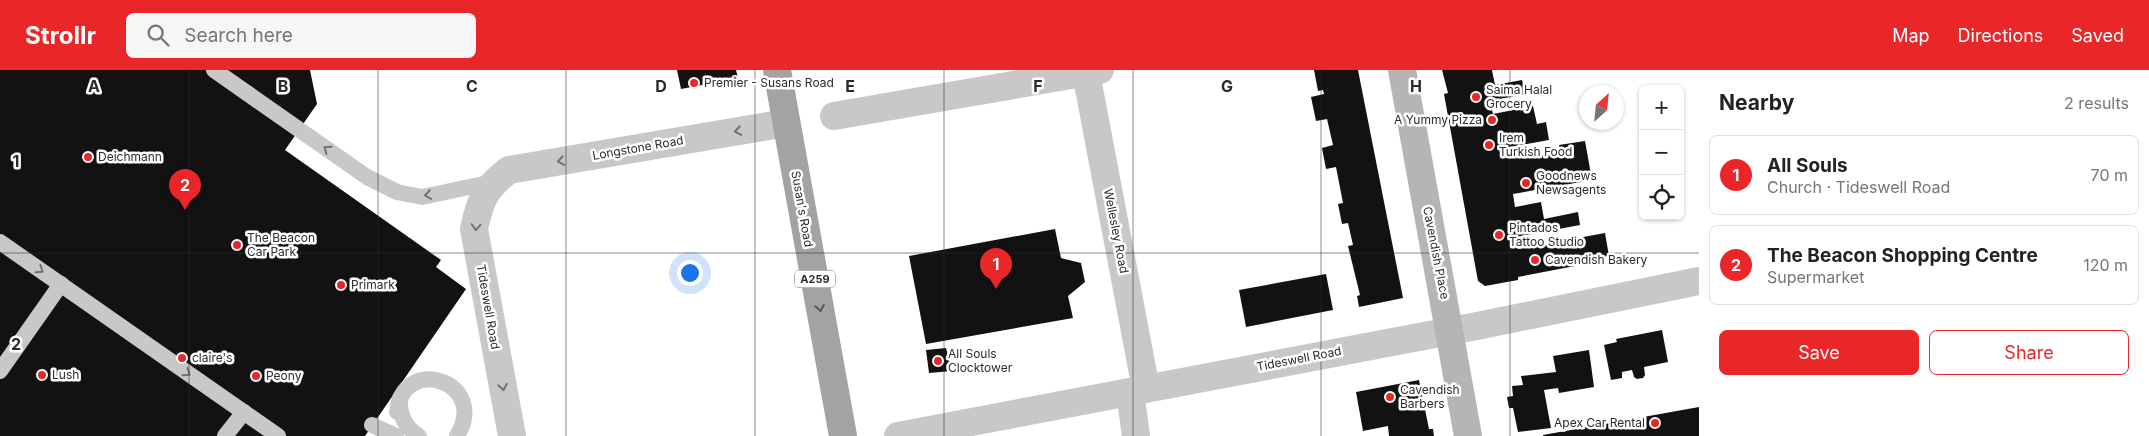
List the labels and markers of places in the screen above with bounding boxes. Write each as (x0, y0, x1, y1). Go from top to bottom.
place label: Premier - Susans Road (704, 75, 834, 90)
marker: Premier - Susans Road (688, 77, 700, 89)
place label: Saima Halal Grocery (1486, 82, 1552, 111)
marker: Saima Halal Grocery (1470, 91, 1482, 103)
place label: A Yummy Pizza (1394, 112, 1482, 127)
marker: A Yummy Pizza (1486, 114, 1498, 126)
place label: Irem Turkish Food (1499, 130, 1572, 159)
marker: Irem Turkish Food (1483, 139, 1495, 151)
place label: Deichmann (98, 149, 162, 164)
marker: Deichmann (82, 151, 94, 163)
place label: Goodnews Newsagents (1536, 168, 1606, 197)
pin: 2 (169, 169, 201, 210)
marker: Goodnews Newsagents (1520, 177, 1532, 189)
place label: Pintados Tattoo Studio (1509, 220, 1584, 249)
marker: Pintados Tattoo Studio (1493, 229, 1505, 241)
place label: The Beacon Car Park (247, 230, 315, 259)
marker: The Beacon Car Park (231, 239, 243, 251)
pin: 1 (980, 248, 1012, 289)
place label: Cavendish Bakery (1545, 252, 1648, 267)
marker: Cavendish Bakery (1529, 254, 1541, 266)
place label: Primark (351, 277, 395, 292)
marker: Primark (335, 279, 347, 291)
place label: All Souls Clocktower (948, 346, 1013, 375)
place label: claire's (192, 350, 232, 365)
marker: claire's (176, 352, 188, 364)
marker: All Souls Clocktower (932, 355, 944, 367)
place label: Lush (52, 367, 79, 382)
place label: Peony (266, 368, 302, 383)
marker: Lush (36, 369, 48, 381)
marker: Peony (250, 370, 262, 382)
place label: Cavendish Barbers (1400, 382, 1460, 411)
marker: Cavendish Barbers (1384, 391, 1396, 403)
place label: Apex Car Rental (1554, 415, 1645, 430)
marker: Apex Car Rental (1649, 417, 1661, 429)

